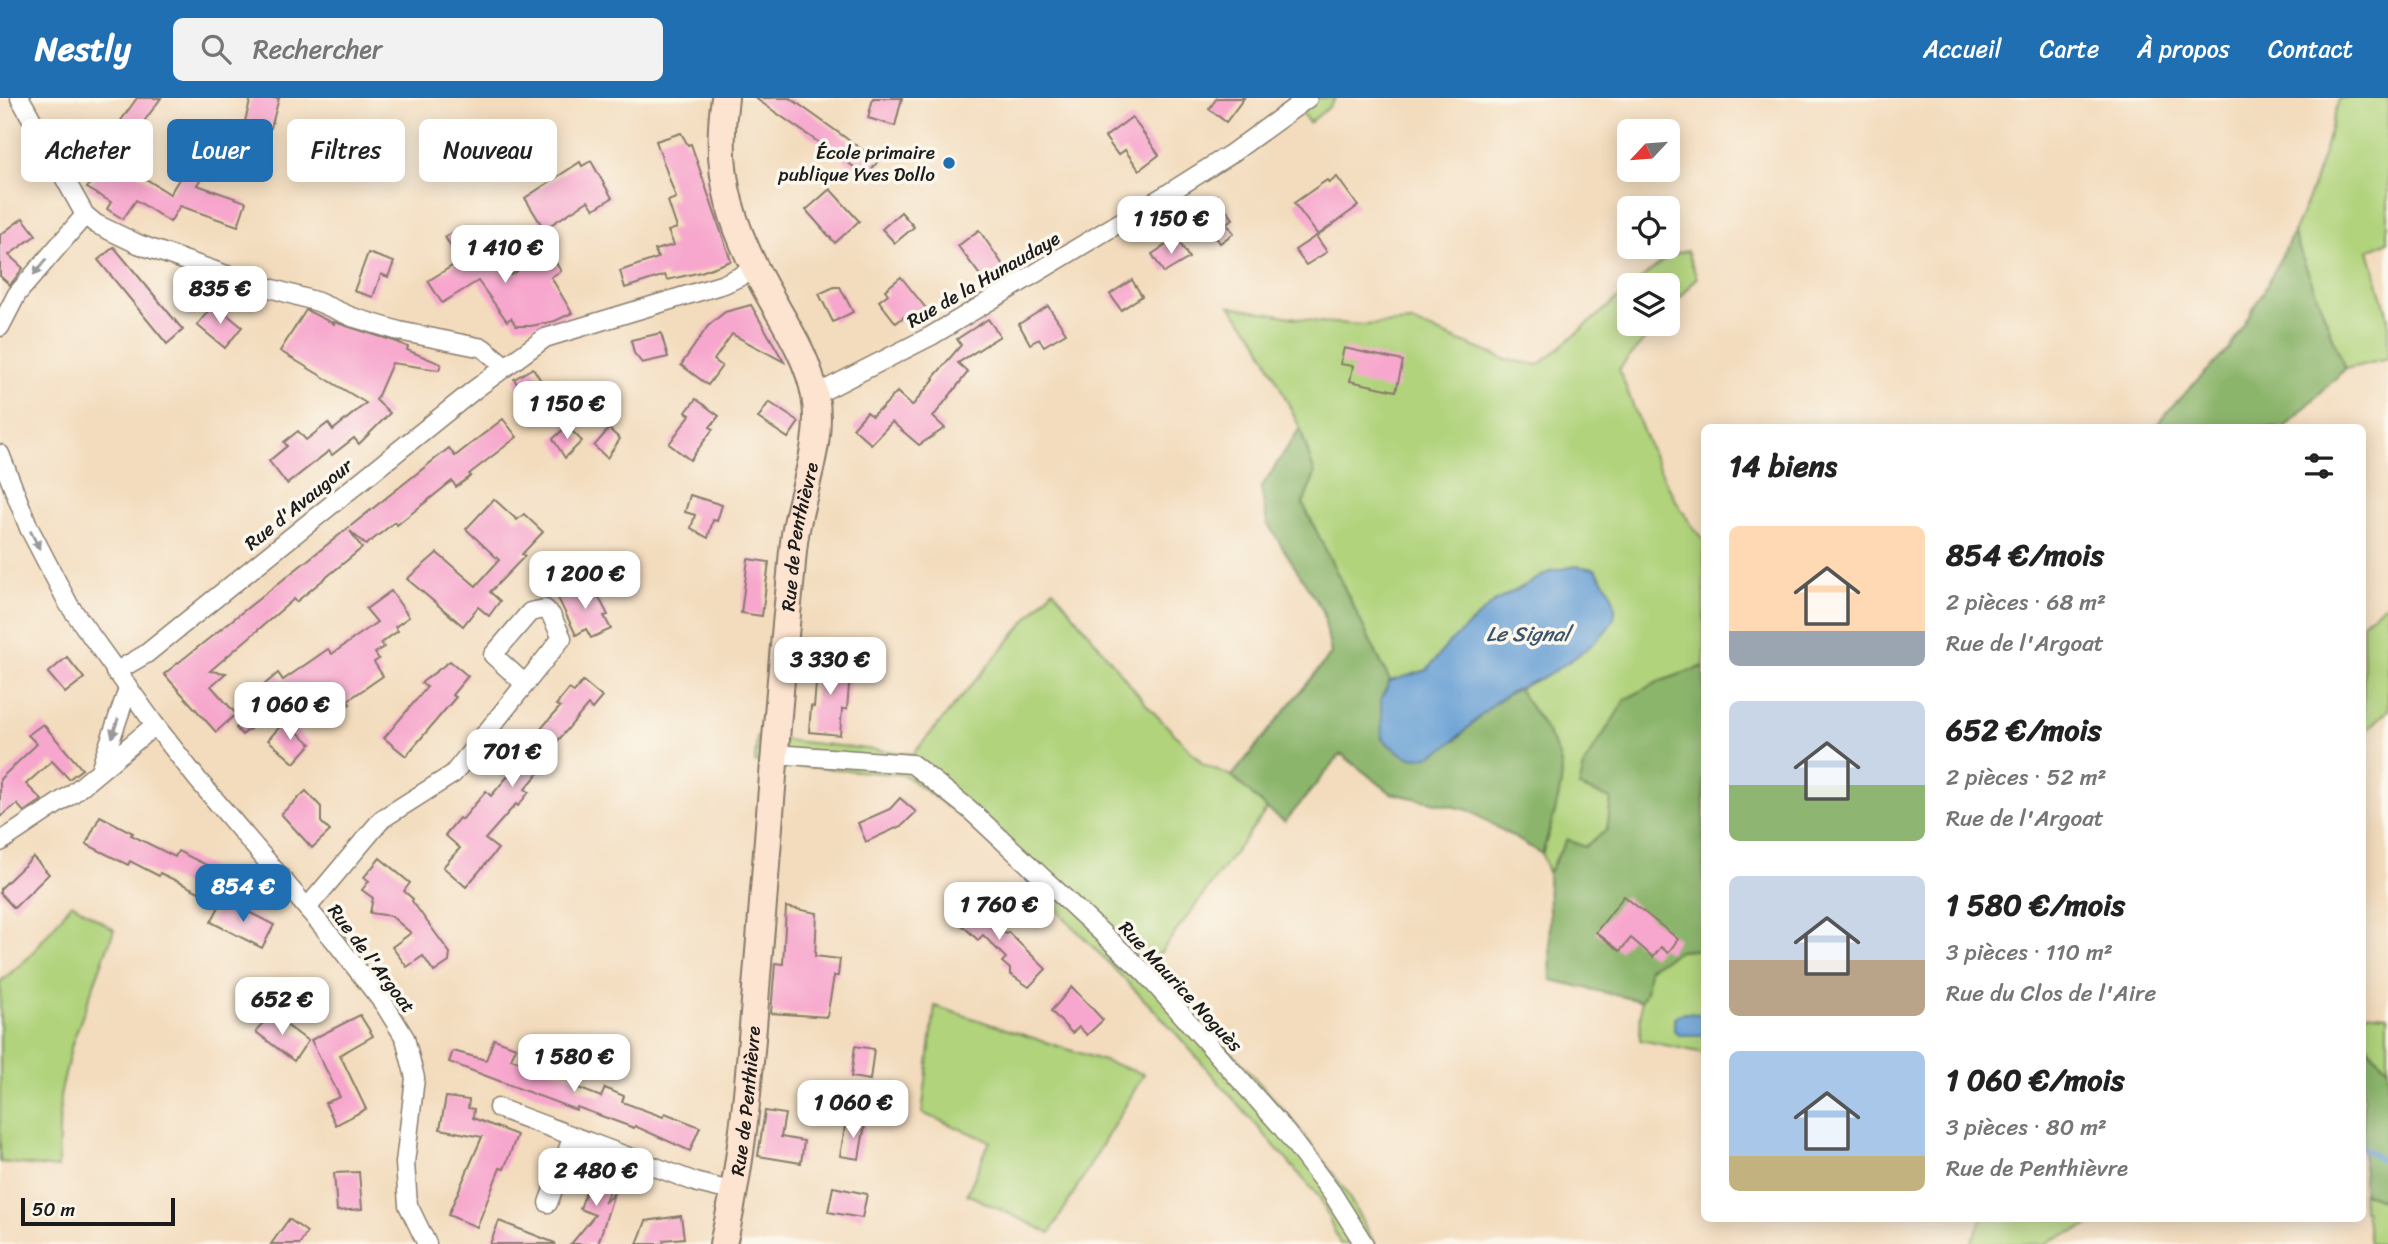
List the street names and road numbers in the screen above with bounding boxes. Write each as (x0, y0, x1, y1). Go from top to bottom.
street label: Rue de la Hunaudaye (900, 222, 1066, 337)
street label: Rue d'Avaugour (237, 449, 361, 559)
street label: Rue de Penthièvre (771, 459, 828, 613)
street label: Rue de l'Argoat (319, 896, 424, 1020)
street label: Rue Maurice Noguès (1111, 913, 1251, 1060)
street label: Rue de Penthièvre (721, 1025, 770, 1178)

